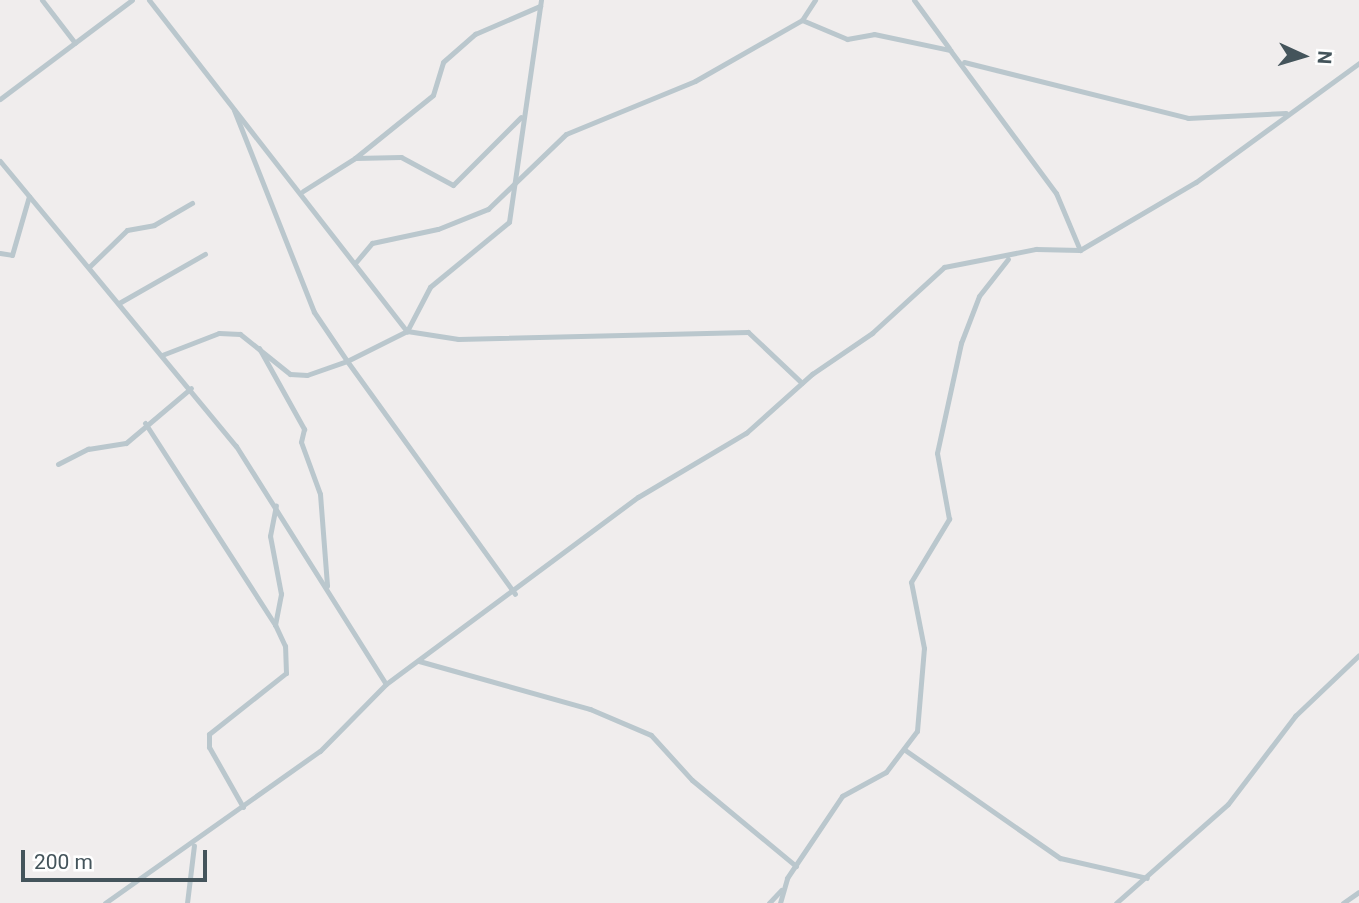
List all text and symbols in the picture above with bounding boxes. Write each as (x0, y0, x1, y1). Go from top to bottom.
north arrow (1268, 21, 1338, 91)
text: N (1313, 50, 1336, 65)
scale bar (24, 836, 210, 880)
text: 200 m (34, 850, 93, 874)

